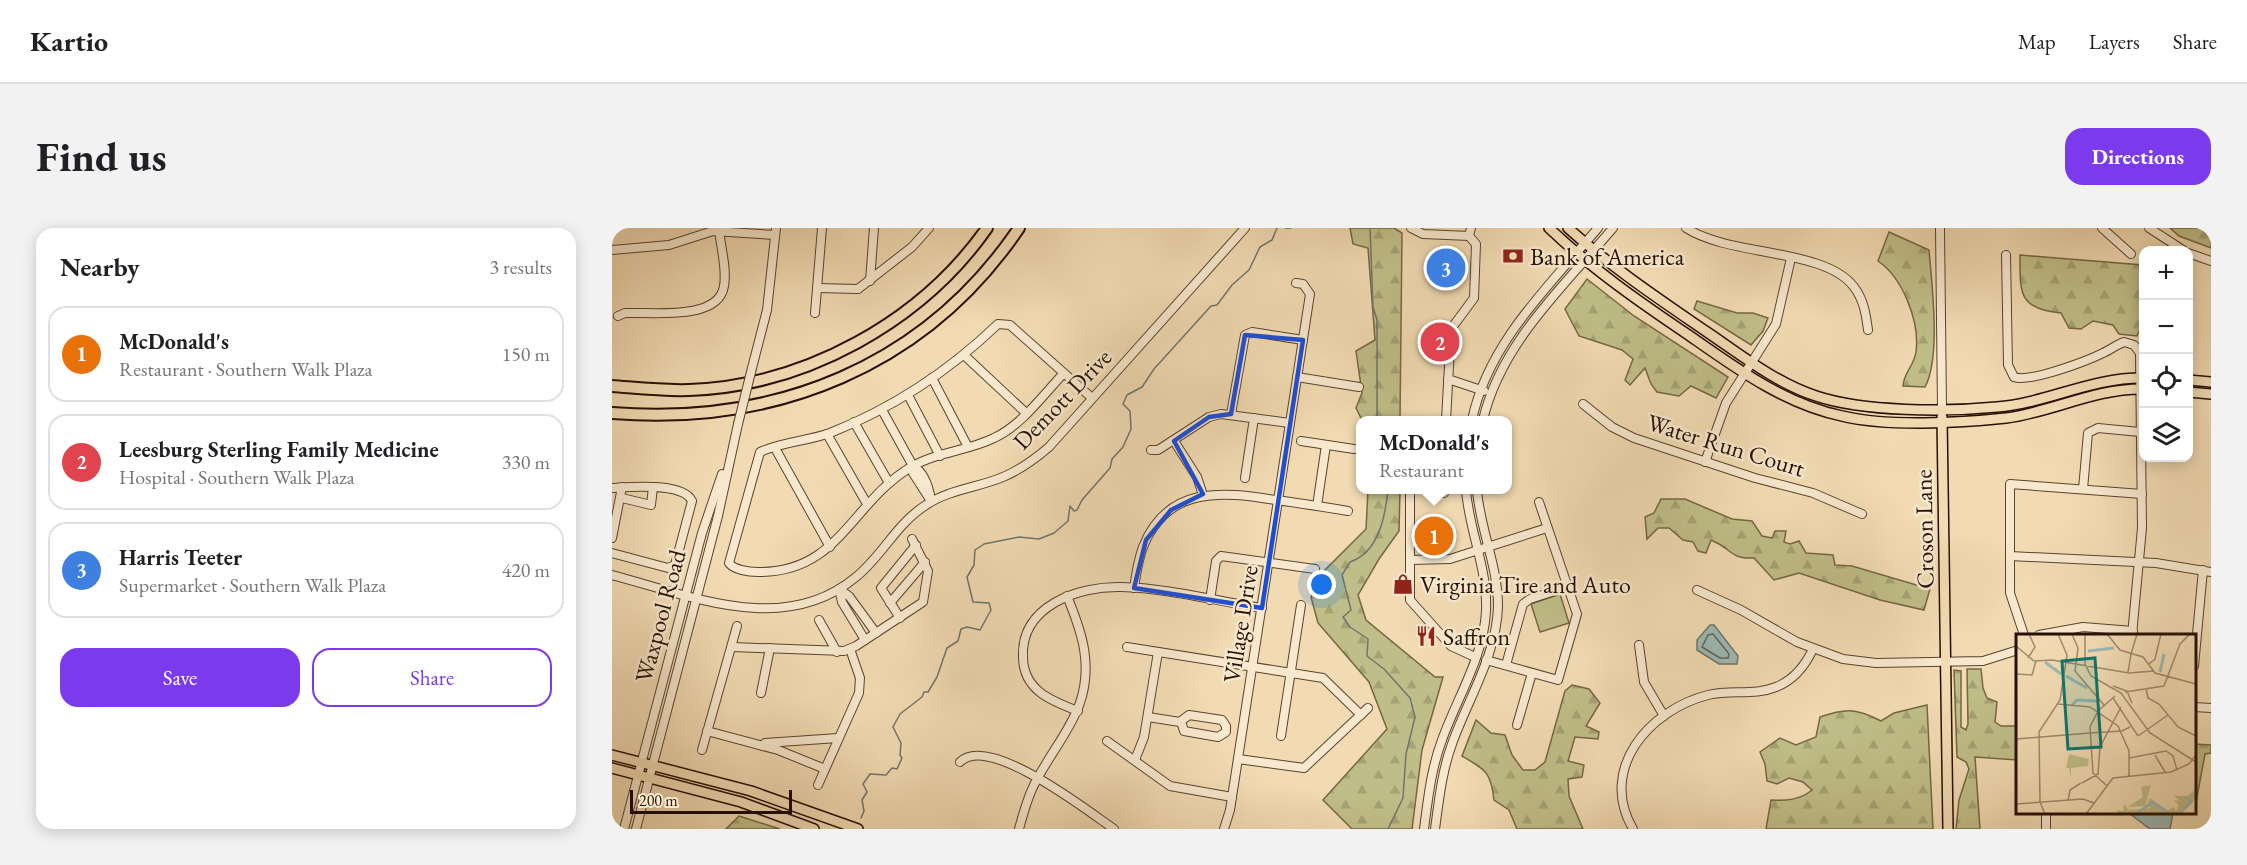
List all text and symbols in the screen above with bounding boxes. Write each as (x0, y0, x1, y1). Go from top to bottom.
text: Kartio (30, 23, 108, 59)
text: Map (2018, 28, 2056, 55)
text: Layers (2089, 28, 2140, 55)
text: Share (2173, 28, 2217, 55)
button: Directions (2065, 128, 2211, 185)
text: Find us (36, 129, 167, 184)
place label: Bank of America (1530, 241, 1685, 272)
bank icon: Bank of America (1501, 244, 1525, 268)
pin: 3 (1426, 246, 1466, 291)
map controls (2139, 246, 2193, 462)
button: + (2139, 246, 2193, 300)
text: Nearby (60, 250, 140, 284)
text: 3 results (489, 254, 552, 280)
button: − (2139, 300, 2193, 354)
pin: 2 (1420, 320, 1460, 364)
text: McDonald's (119, 327, 229, 356)
text: 1 (76, 341, 87, 367)
text: 150 m (502, 341, 550, 367)
street label: Demott Drive (1006, 342, 1118, 456)
button: locate (2139, 354, 2193, 408)
text: Restaurant · Southern Walk Plaza (119, 356, 373, 382)
street label: Water Run Court (1643, 406, 1809, 484)
button: layers (2139, 408, 2193, 462)
popup (1356, 416, 1512, 494)
text: McDonald's (1379, 428, 1489, 457)
text: Leesburg Sterling Family Medicine (119, 435, 439, 464)
text: 2 (76, 449, 87, 475)
text: 330 m (502, 449, 550, 475)
text: Restaurant (1379, 457, 1464, 483)
text: Hospital · Southern Walk Plaza (119, 464, 355, 490)
street label: Croson Lane (1907, 469, 1941, 589)
pin: 1 (1414, 514, 1454, 558)
text: Harris Teeter (119, 543, 242, 572)
street label: Waxpool Road (627, 545, 693, 686)
text: 3 (76, 557, 87, 583)
text: 420 m (502, 557, 550, 583)
street label: Village Drive (1215, 563, 1265, 685)
place label: Virginia Tire and Auto (1420, 569, 1631, 600)
your location (1307, 570, 1336, 599)
text: Supermarket · Southern Walk Plaza (119, 572, 386, 598)
shop icon: Virginia Tire and Auto (1391, 572, 1415, 596)
place label: Saffron (1443, 621, 1510, 652)
restaurant icon: Saffron (1414, 624, 1438, 648)
inset map (2016, 634, 2196, 814)
button: Save (60, 648, 300, 707)
button: Share (312, 648, 552, 707)
scale bar (630, 787, 792, 814)
text: 200 m (639, 790, 678, 811)

